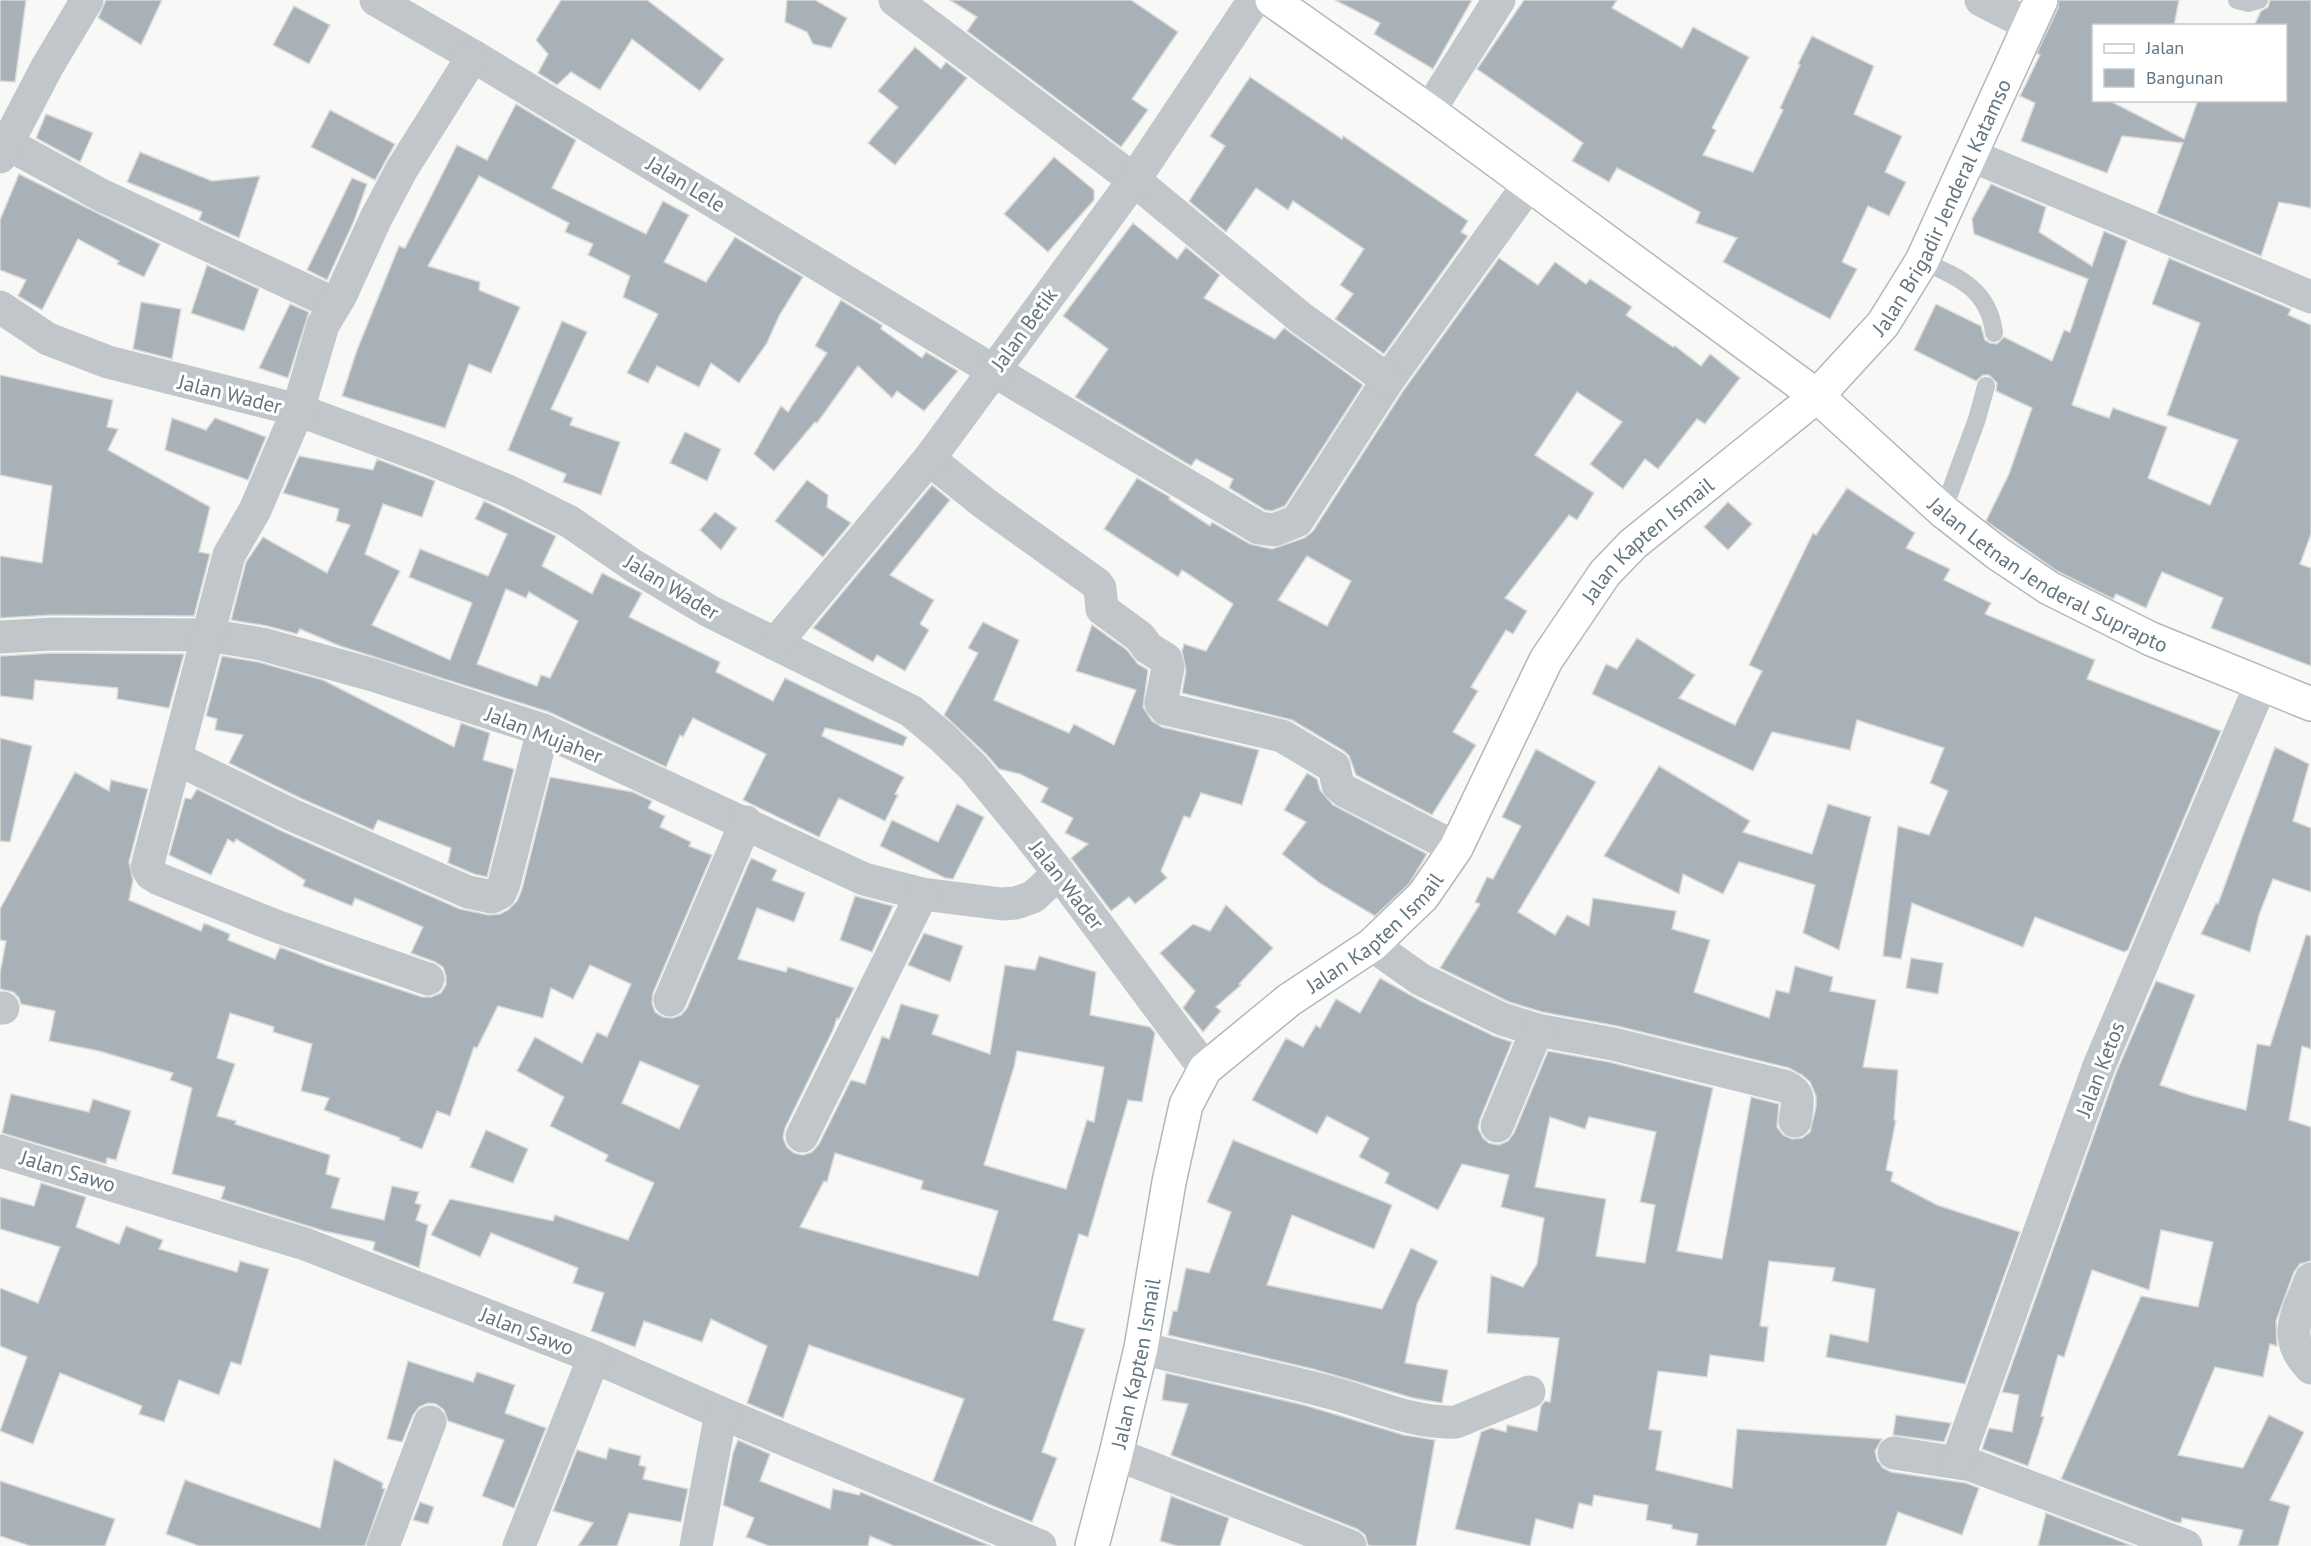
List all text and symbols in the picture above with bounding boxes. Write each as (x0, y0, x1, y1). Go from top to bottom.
legend (2092, 24, 2287, 102)
text: Jalan (2145, 36, 2184, 59)
text: Bangunan (2146, 66, 2223, 89)
street label: Jalan Brigadir Jenderal Katamso (1865, 74, 2017, 342)
street label: Jalan Lele (641, 149, 730, 218)
street label: Jalan Betik (984, 282, 1063, 377)
street label: Jalan Wader (174, 368, 285, 420)
street label: Jalan Kapten Ismail (1575, 471, 1719, 609)
street label: Jalan Letnan Jenderal Suprapto (1922, 490, 2172, 658)
street label: Jalan Wader (619, 548, 724, 626)
street label: Jalan Mujaher (481, 700, 606, 770)
street label: Jalan Wader (1023, 834, 1110, 935)
street label: Jalan Kapten Ismail (1300, 867, 1449, 999)
street label: Jalan Ketos (2069, 1018, 2130, 1121)
street label: Jalan Sawo (16, 1143, 119, 1198)
street label: Jalan Kapten Ismail (1104, 1276, 1166, 1452)
street label: Jalan Sawo (475, 1300, 578, 1361)

